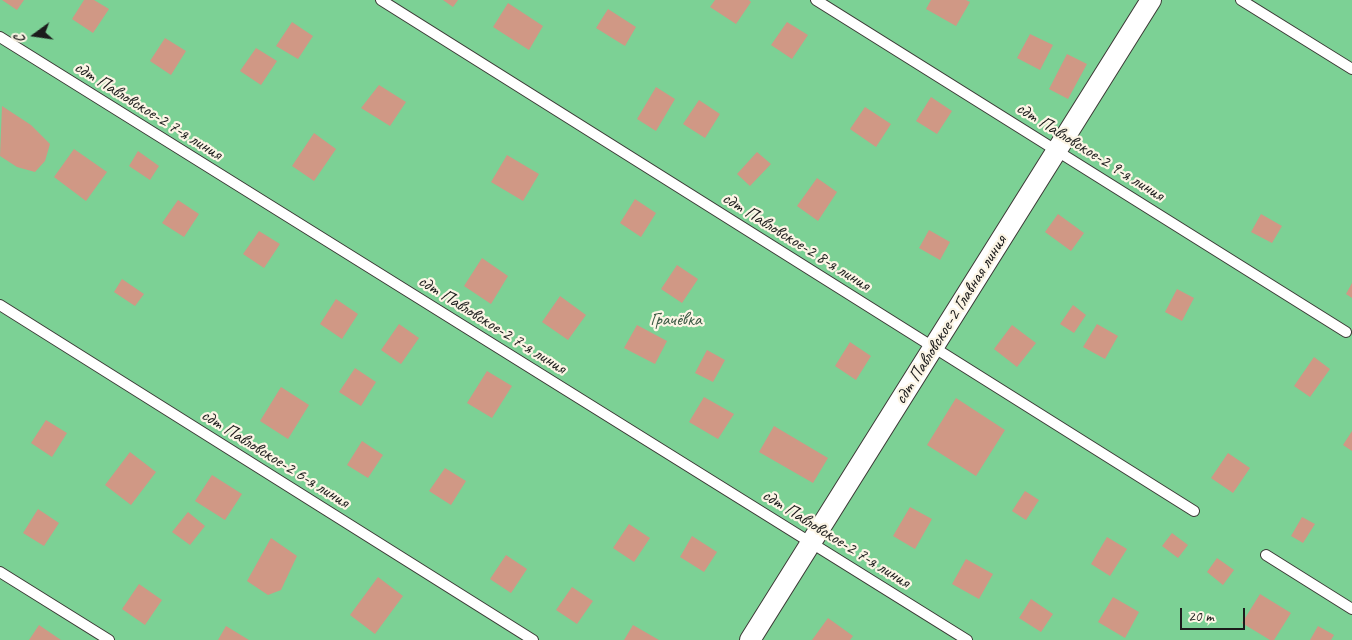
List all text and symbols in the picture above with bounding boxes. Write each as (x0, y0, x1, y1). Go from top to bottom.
north arrow (10, 10, 60, 60)
text: С (11, 33, 29, 44)
street label: сдт Павловское-2 7-я линия (70, 57, 226, 165)
street label: сдт Павловское-2 9-я линия (1012, 98, 1168, 206)
street label: сдт Павловское-2 8-я линия (718, 188, 874, 296)
street label: сдт Павловское-2 Главная линия (890, 232, 1012, 408)
street label: сдт Павловское-2 7-я линия (414, 271, 570, 379)
park label: Грачёвка (650, 309, 702, 331)
street label: сдт Павловское-2 6-я линия (197, 405, 353, 513)
street label: сдт Павловское-2 7-я линия (758, 485, 914, 593)
scale bar (1182, 598, 1247, 630)
text: 20 m (1188, 607, 1214, 626)

